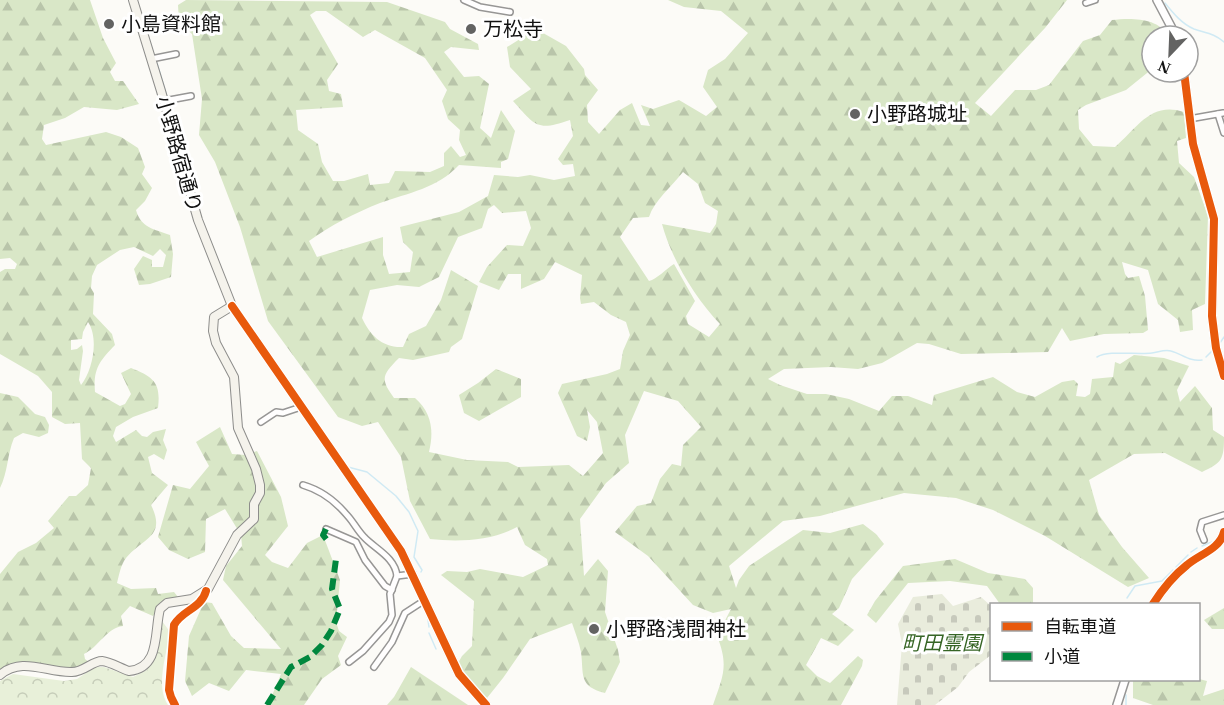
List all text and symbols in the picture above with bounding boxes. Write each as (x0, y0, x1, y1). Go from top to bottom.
place label: 小島資料館 (121, 13, 221, 35)
marker: 小島資料館 (102, 17, 116, 31)
place label: 万松寺 (483, 18, 543, 40)
marker: 万松寺 (464, 22, 478, 36)
north arrow (1140, 24, 1200, 84)
text: N (1155, 57, 1173, 77)
street label: 小野路宿通り (152, 93, 206, 215)
place label: 小野路城址 (867, 103, 967, 125)
marker: 小野路城址 (848, 107, 862, 121)
legend (990, 603, 1200, 681)
text: 自転車道 (1044, 617, 1116, 637)
place label: 小野路浅間神社 (606, 618, 746, 640)
marker: 小野路浅間神社 (587, 622, 601, 636)
park label: 町田霊園 (902, 632, 985, 654)
text: 小道 (1044, 647, 1080, 667)

